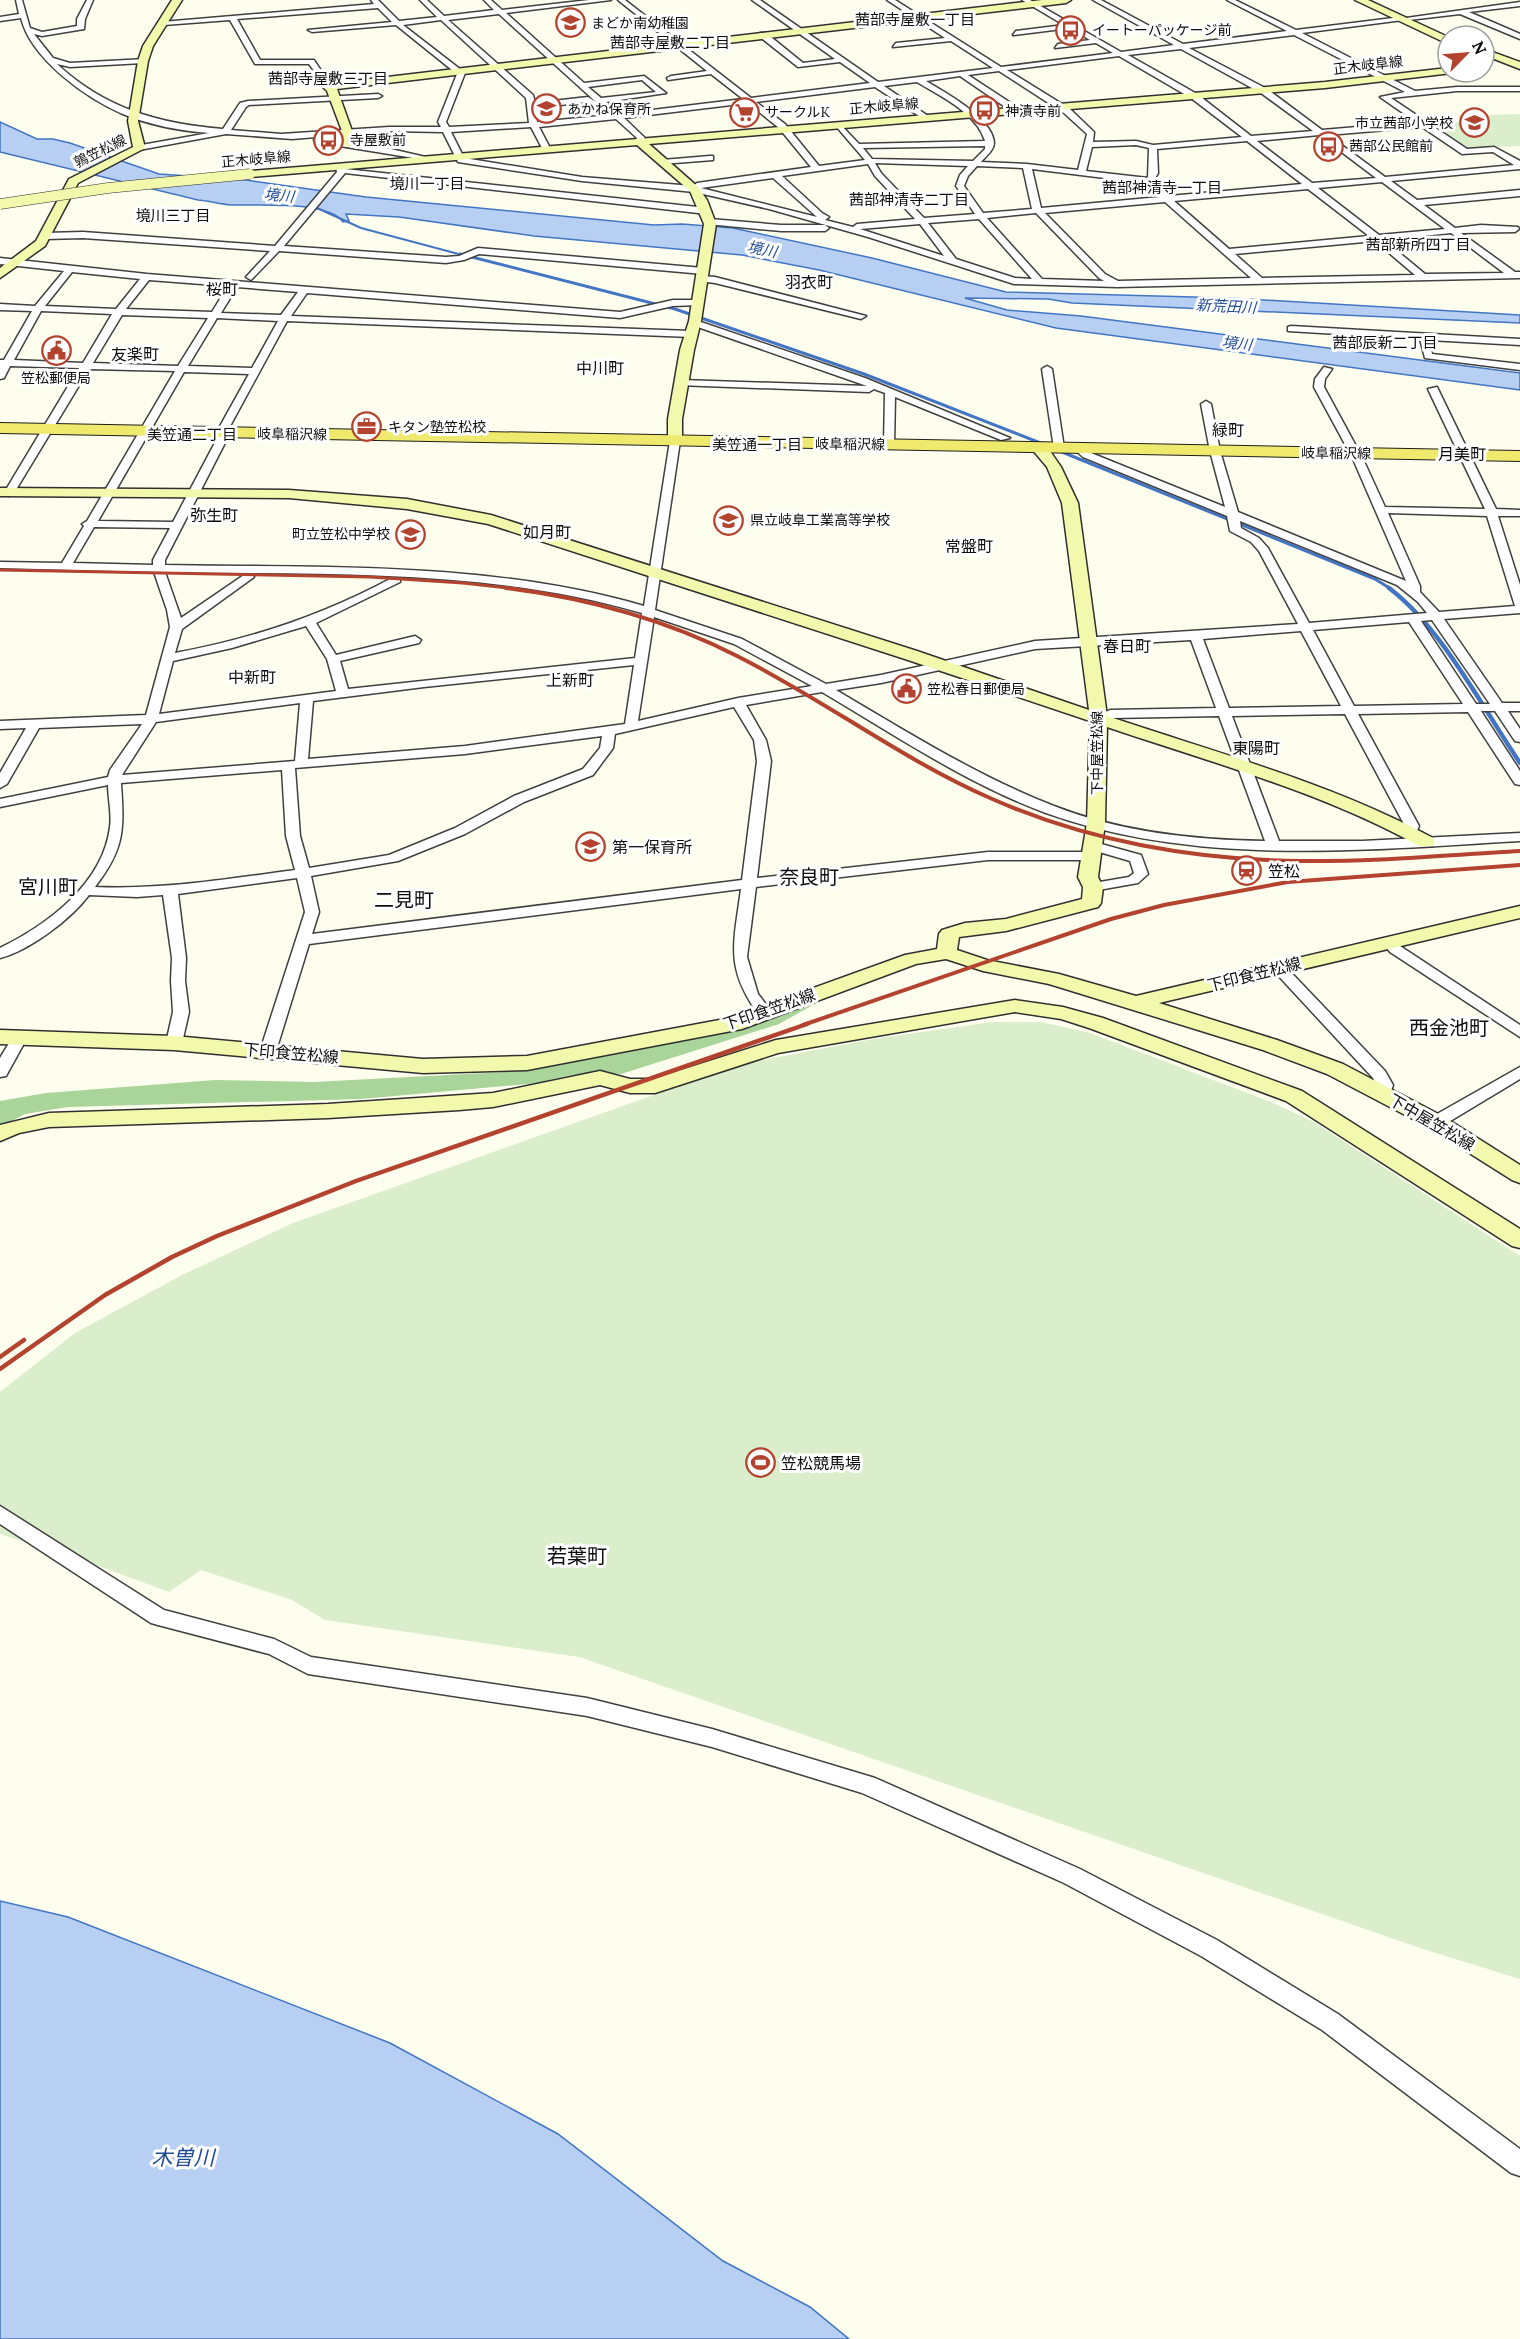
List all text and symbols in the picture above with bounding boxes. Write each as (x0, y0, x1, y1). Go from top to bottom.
school or university icon: まどか南幼稚園 (554, 7, 586, 39)
district label: 茜部寺屋敷一丁目 (855, 10, 975, 29)
place label: まどか南幼稚園 (591, 14, 689, 32)
bus stop icon: イートーパッケージ前 (1055, 14, 1087, 46)
place label: イートーパッケージ前 (1092, 21, 1232, 39)
north arrow (1436, 24, 1496, 84)
district label: 茜部寺屋敷二丁目 (610, 33, 730, 52)
text: N (1468, 38, 1491, 57)
street label: 正木岐阜線 (1332, 52, 1404, 78)
district label: 茜部寺屋敷三丁目 (268, 69, 388, 88)
school or university icon: あかね保育所 (530, 93, 562, 125)
street label: 正木岐阜線 (848, 94, 920, 118)
bus stop icon: 神漬寺前 (968, 95, 1000, 127)
supermarket icon: サークルK (728, 96, 760, 128)
place label: あかね保育所 (567, 100, 651, 118)
place label: 神漬寺前 (1005, 102, 1061, 120)
place label: サークルK (765, 103, 831, 121)
school or university icon: 市立茜部小学校 (1458, 107, 1490, 139)
place label: 市立茜部小学校 (1355, 114, 1453, 132)
bus stop icon: 寺屋敷前 (313, 124, 345, 156)
bus stop icon: 茜部公民館前 (1312, 130, 1344, 162)
street label: 鶉笠松線 (71, 131, 129, 171)
place label: 寺屋敷前 (350, 131, 406, 149)
place label: 茜部公民館前 (1349, 137, 1433, 155)
street label: 正木岐阜線 (220, 147, 292, 171)
district label: 境川一丁目 (389, 174, 465, 193)
district label: 茜部神清寺一丁目 (1102, 178, 1222, 197)
water label: 境川 (263, 184, 297, 206)
district label: 茜部神清寺二丁目 (849, 190, 969, 209)
district label: 境川三丁目 (135, 206, 211, 225)
district label: 茜部新所四丁目 (1365, 235, 1471, 254)
water label: 境川 (745, 237, 780, 262)
district label: 羽衣町 (785, 272, 833, 292)
district label: 桜町 (206, 279, 238, 299)
water label: 新荒田川 (1196, 295, 1258, 317)
water label: 境川 (1221, 332, 1255, 355)
district label: 茜部辰新二丁目 (1332, 333, 1438, 352)
public building icon: 笠松郵便局 (40, 335, 72, 367)
district label: 友楽町 (111, 344, 159, 364)
district label: 中川町 (576, 358, 624, 378)
place label: 笠松郵便局 (21, 369, 91, 387)
office icon: キタン塾笠松校 (351, 411, 383, 443)
place label: キタン塾笠松校 (388, 418, 486, 436)
district label: 緑町 (1212, 420, 1244, 440)
street label: 岐阜稲沢線 (257, 424, 327, 444)
district label: 美笠通二丁目 (147, 425, 237, 444)
street label: 岐阜稲沢線 (815, 434, 885, 454)
district label: 美笠通一丁目 (712, 435, 802, 454)
street label: 岐阜稲沢線 (1301, 443, 1371, 463)
district label: 月美町 (1438, 444, 1486, 464)
school or university icon: 県立岐阜工業高等学校 (713, 504, 745, 536)
district label: 弥生町 (190, 505, 238, 525)
place label: 県立岐阜工業高等学校 (750, 511, 890, 529)
school or university icon: 町立笠松中学校 (395, 518, 427, 550)
district label: 如月町 (523, 522, 571, 542)
place label: 町立笠松中学校 (292, 525, 390, 543)
district label: 常盤町 (945, 536, 993, 556)
district label: 春日町 (1103, 636, 1151, 656)
district label: 中新町 (228, 667, 276, 687)
district label: 上新町 (546, 670, 594, 690)
public building icon: 笠松春日郵便局 (890, 673, 922, 705)
place label: 笠松春日郵便局 (927, 680, 1025, 698)
street label: 下中屋笠松線 (1088, 711, 1106, 795)
district label: 東陽町 (1232, 738, 1280, 758)
school or university icon: 第一保育所 (575, 831, 607, 863)
place label: 第一保育所 (612, 837, 692, 857)
station icon: 笠松 (1231, 855, 1263, 887)
place label: 笠松 (1268, 861, 1300, 881)
district label: 奈良町 (779, 864, 839, 889)
district label: 宮川町 (18, 874, 78, 899)
district label: 二見町 (374, 887, 434, 912)
street label: 下印食笠松線 (1205, 953, 1303, 995)
street label: 下印食笠松線 (720, 984, 818, 1034)
district label: 西金池町 (1409, 1015, 1489, 1040)
street label: 下印食笠松線 (242, 1039, 340, 1067)
street label: 下中屋笠松線 (1385, 1089, 1479, 1155)
sports icon: 笠松競馬場 (744, 1447, 776, 1479)
place label: 笠松競馬場 (781, 1453, 861, 1473)
district label: 若葉町 (547, 1543, 607, 1568)
water label: 木曽川 (152, 2144, 216, 2171)

